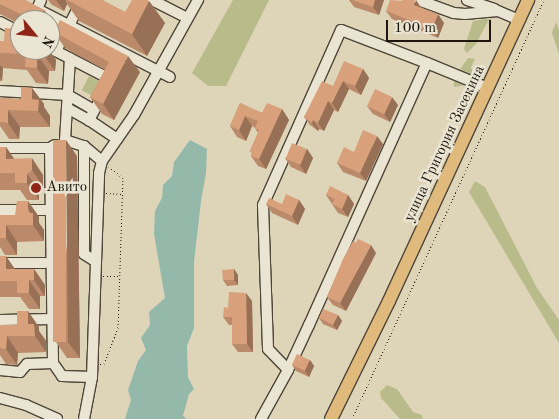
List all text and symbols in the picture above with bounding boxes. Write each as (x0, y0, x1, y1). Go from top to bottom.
north arrow (10, 10, 60, 60)
scale bar (389, 10, 494, 42)
text: 100 m (394, 21, 436, 36)
text: N (39, 34, 56, 50)
street label: улица Григория Засекина (401, 63, 489, 225)
place label: Авито (46, 179, 87, 197)
marker: Авито (30, 182, 42, 194)

